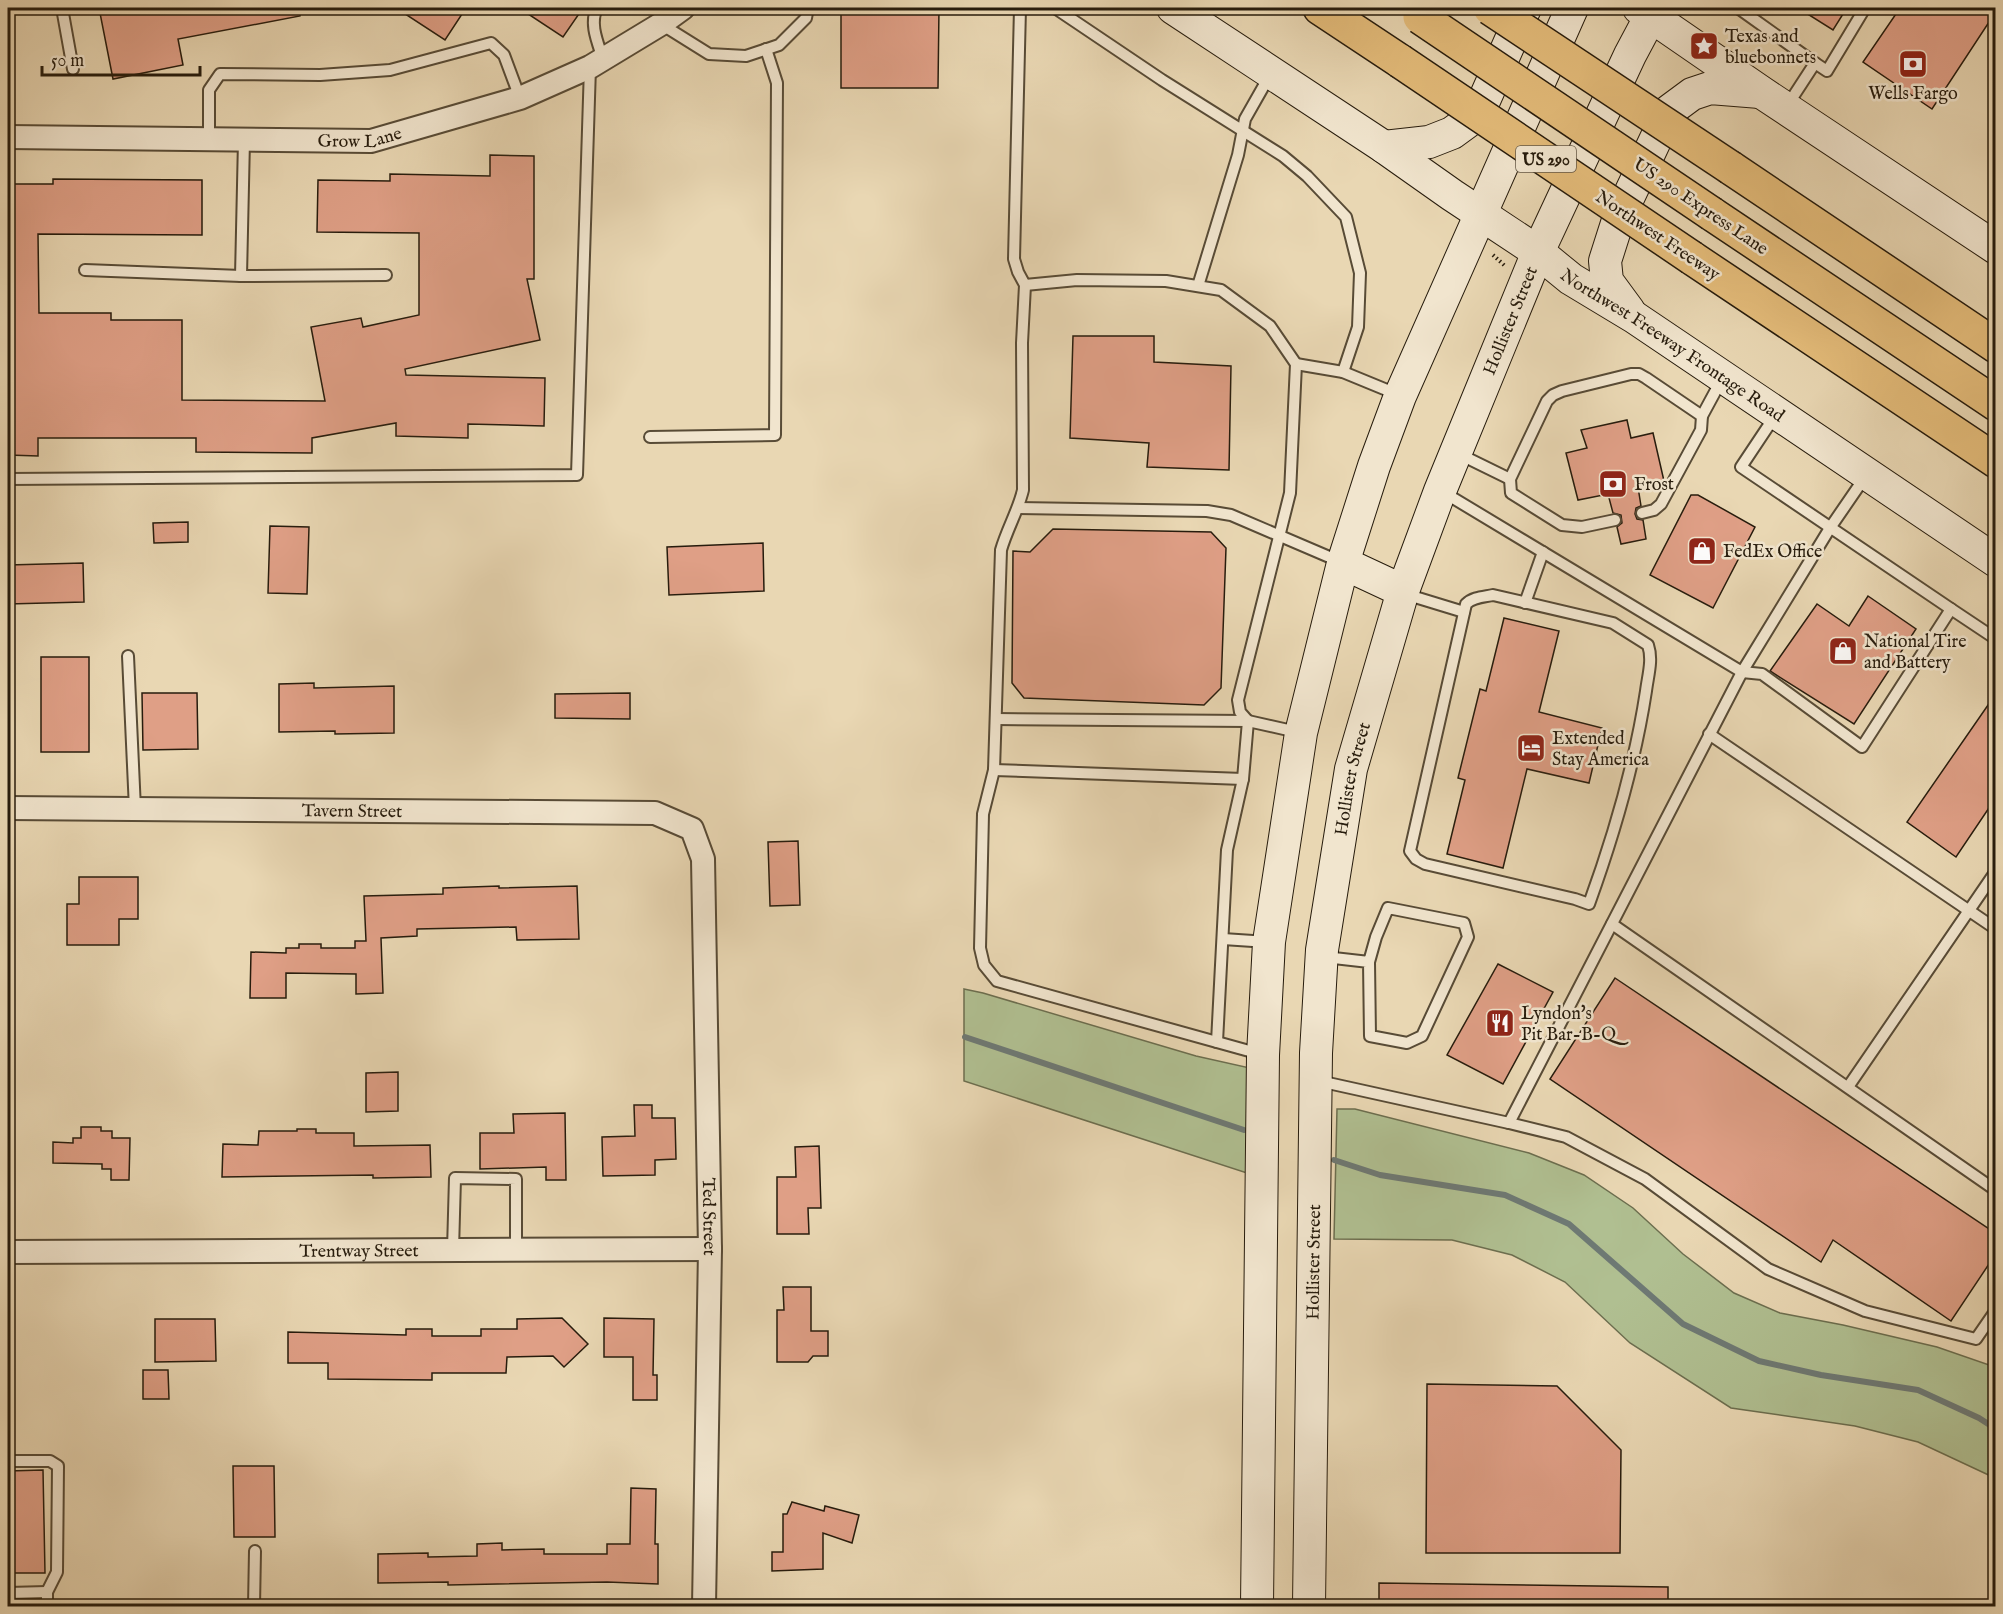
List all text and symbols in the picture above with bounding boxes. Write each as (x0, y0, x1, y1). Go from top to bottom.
place label: Texas and bluebonnets (1725, 26, 1816, 70)
place icon: Texas and bluebonnets (1688, 30, 1720, 62)
scale bar (42, 39, 200, 77)
bank icon: Wells Fargo (1897, 48, 1929, 80)
text: 50 m (51, 50, 84, 73)
place label: Wells Fargo (1868, 83, 1958, 106)
street label: Grow Lane (318, 123, 405, 154)
road number: US 290 (1516, 146, 1576, 172)
street label: US 290 Express Lane (1628, 153, 1772, 261)
street label: Northwest Freeway (1590, 186, 1724, 287)
street label: Hollister Street (1479, 263, 1544, 379)
street label: Northwest Freeway Frontage Road (1555, 265, 1789, 428)
bank icon: Frost (1597, 468, 1629, 500)
place label: Frost (1634, 474, 1674, 497)
shop icon: FedEx Office (1686, 535, 1718, 567)
place label: FedEx Office (1723, 541, 1822, 564)
place label: National Tire and Battery (1864, 631, 1966, 675)
shop icon: National Tire and Battery (1827, 635, 1859, 667)
street label: Hollister Street (1330, 720, 1377, 838)
place label: Extended Stay America (1552, 728, 1649, 772)
hotel icon: Extended Stay America (1515, 732, 1547, 764)
street label: Tavern Street (302, 800, 402, 824)
place label: Lyndon's Pit Bar-B-Q (1521, 1003, 1629, 1047)
restaurant icon: Lyndon's Pit Bar-B-Q (1484, 1007, 1516, 1039)
street label: Ted Street (696, 1177, 720, 1256)
street label: Hollister Street (1303, 1204, 1327, 1320)
street label: Trentway Street (299, 1240, 419, 1264)

